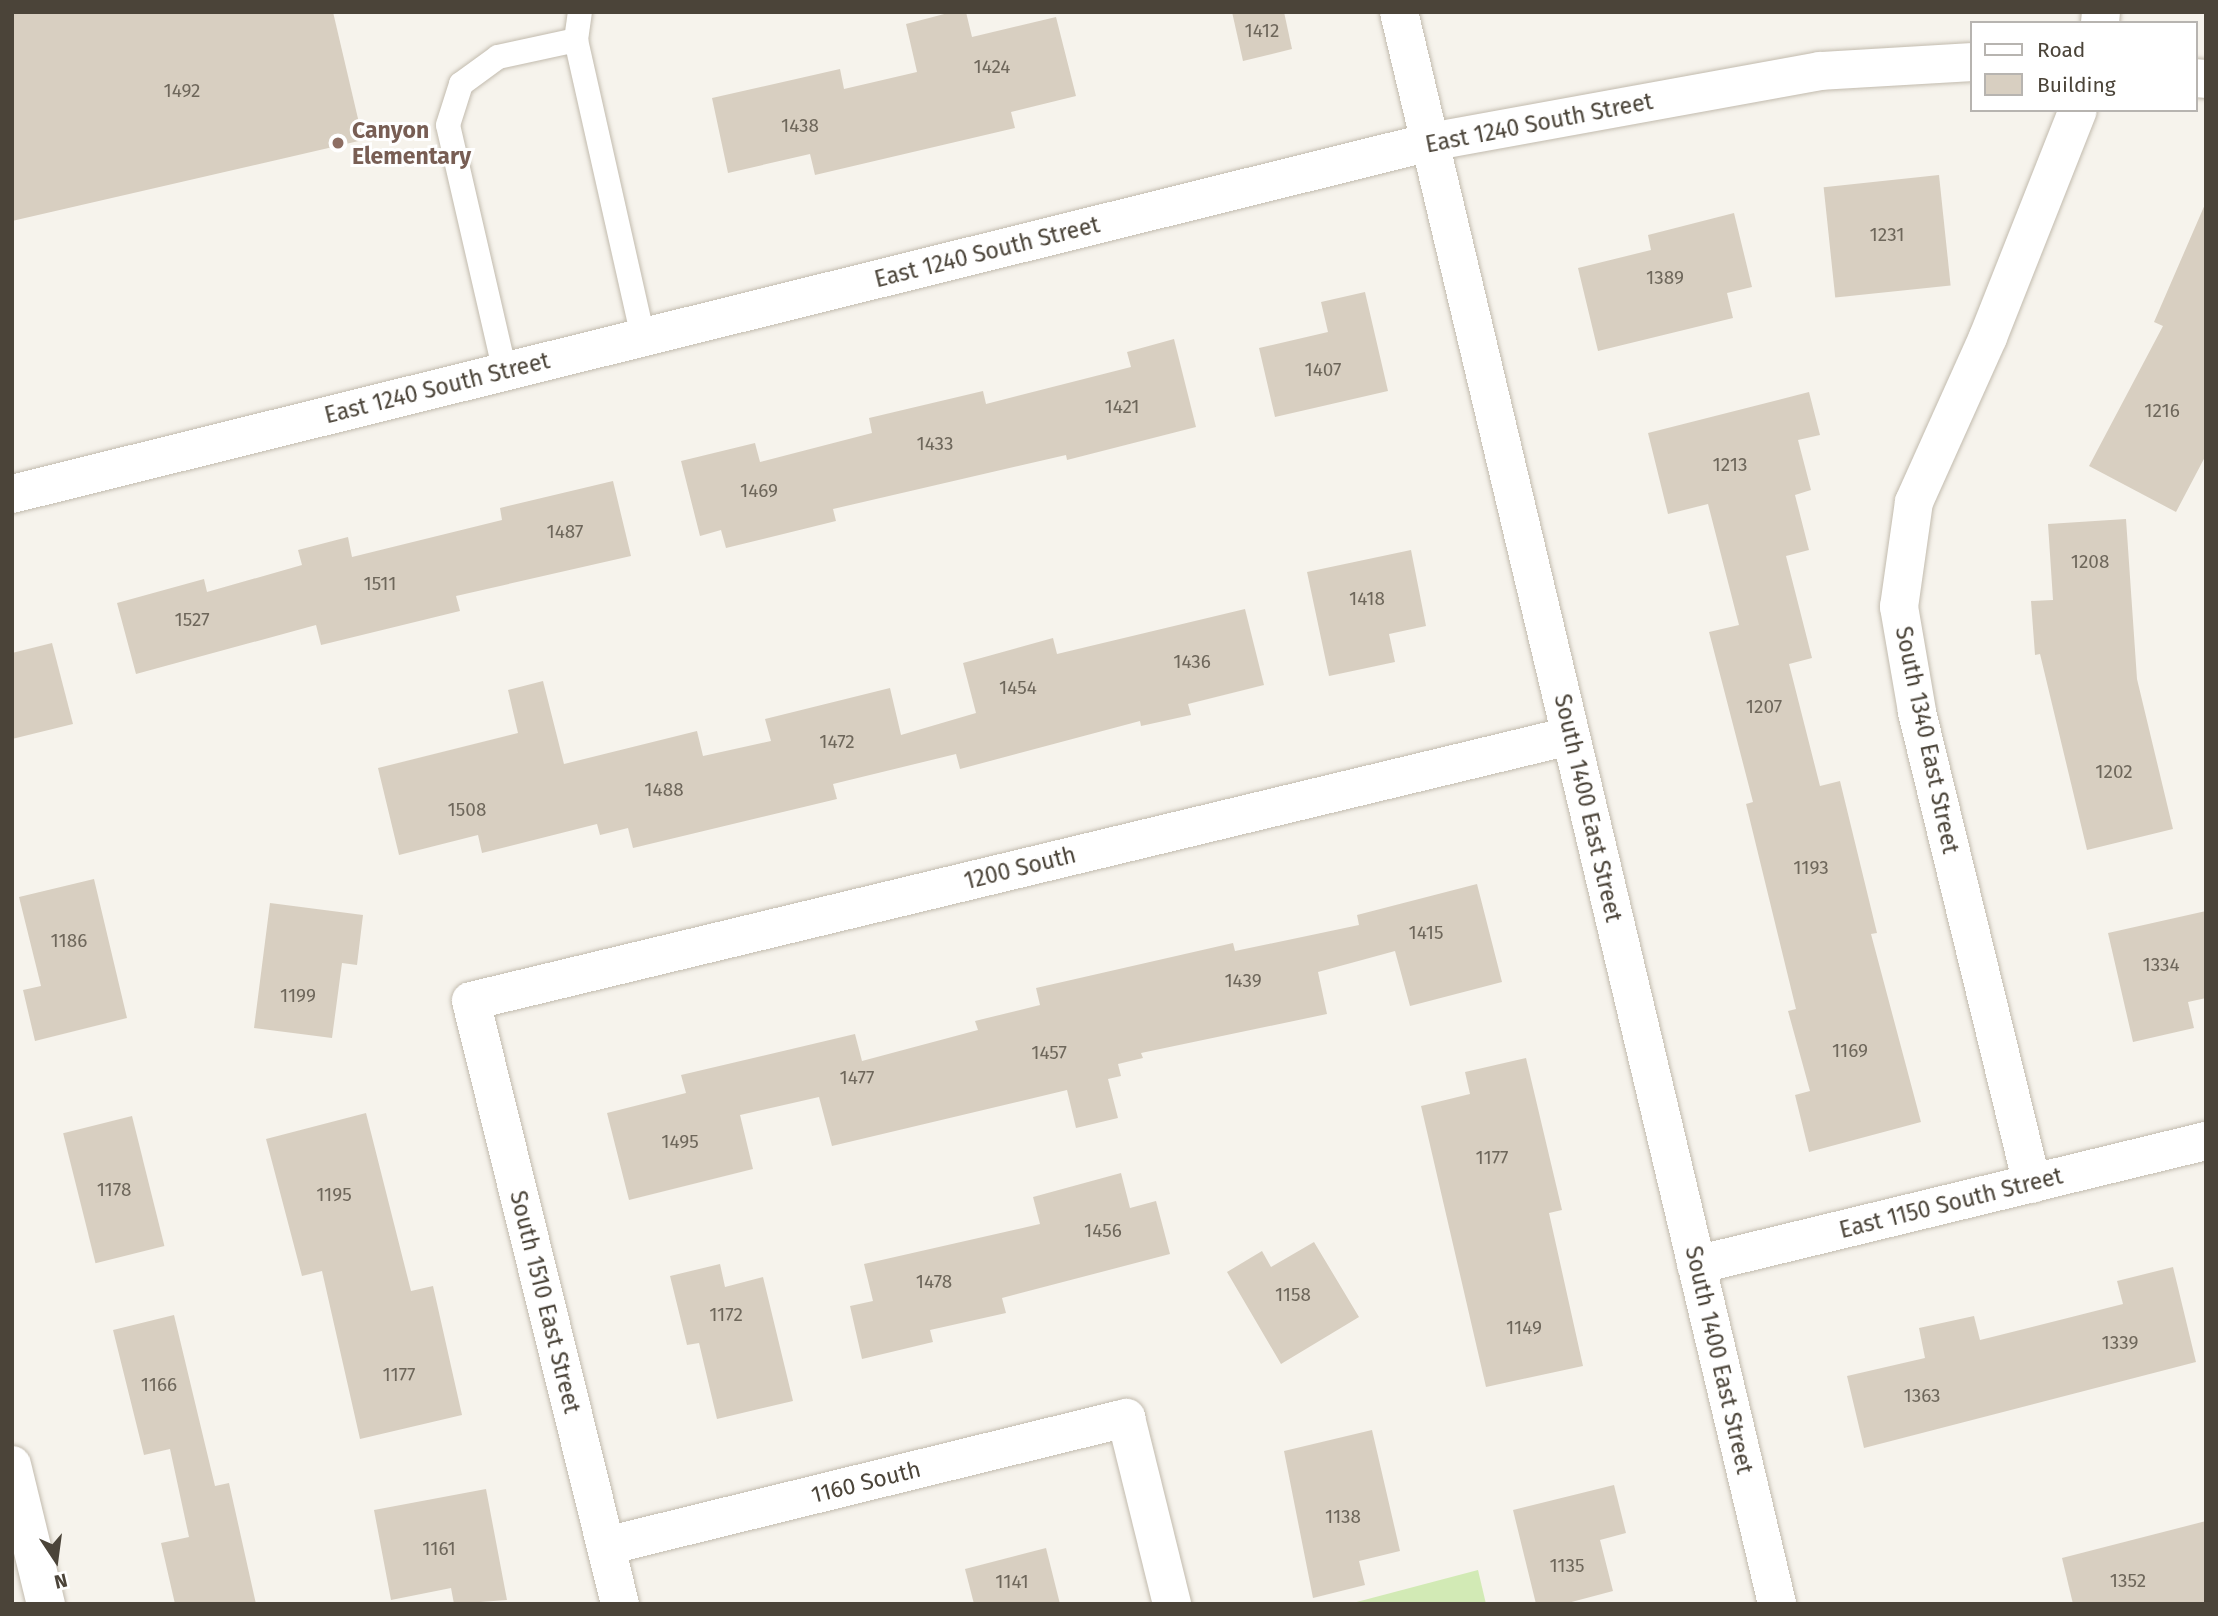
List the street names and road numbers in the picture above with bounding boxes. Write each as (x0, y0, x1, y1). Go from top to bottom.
street label: East 1240 South Street (1423, 87, 1655, 159)
street label: East 1240 South Street (872, 211, 1102, 293)
street label: East 1240 South Street (322, 347, 552, 429)
street label: South 1340 East Street (1889, 624, 1965, 856)
street label: South 1400 East Street (1548, 691, 1628, 925)
street label: 1200 South (961, 841, 1079, 895)
street label: East 1150 South Street (1837, 1162, 2065, 1244)
street label: South 1510 East Street (504, 1188, 586, 1416)
street label: South 1400 East Street (1679, 1243, 1759, 1477)
street label: 1160 South (808, 1455, 924, 1509)

